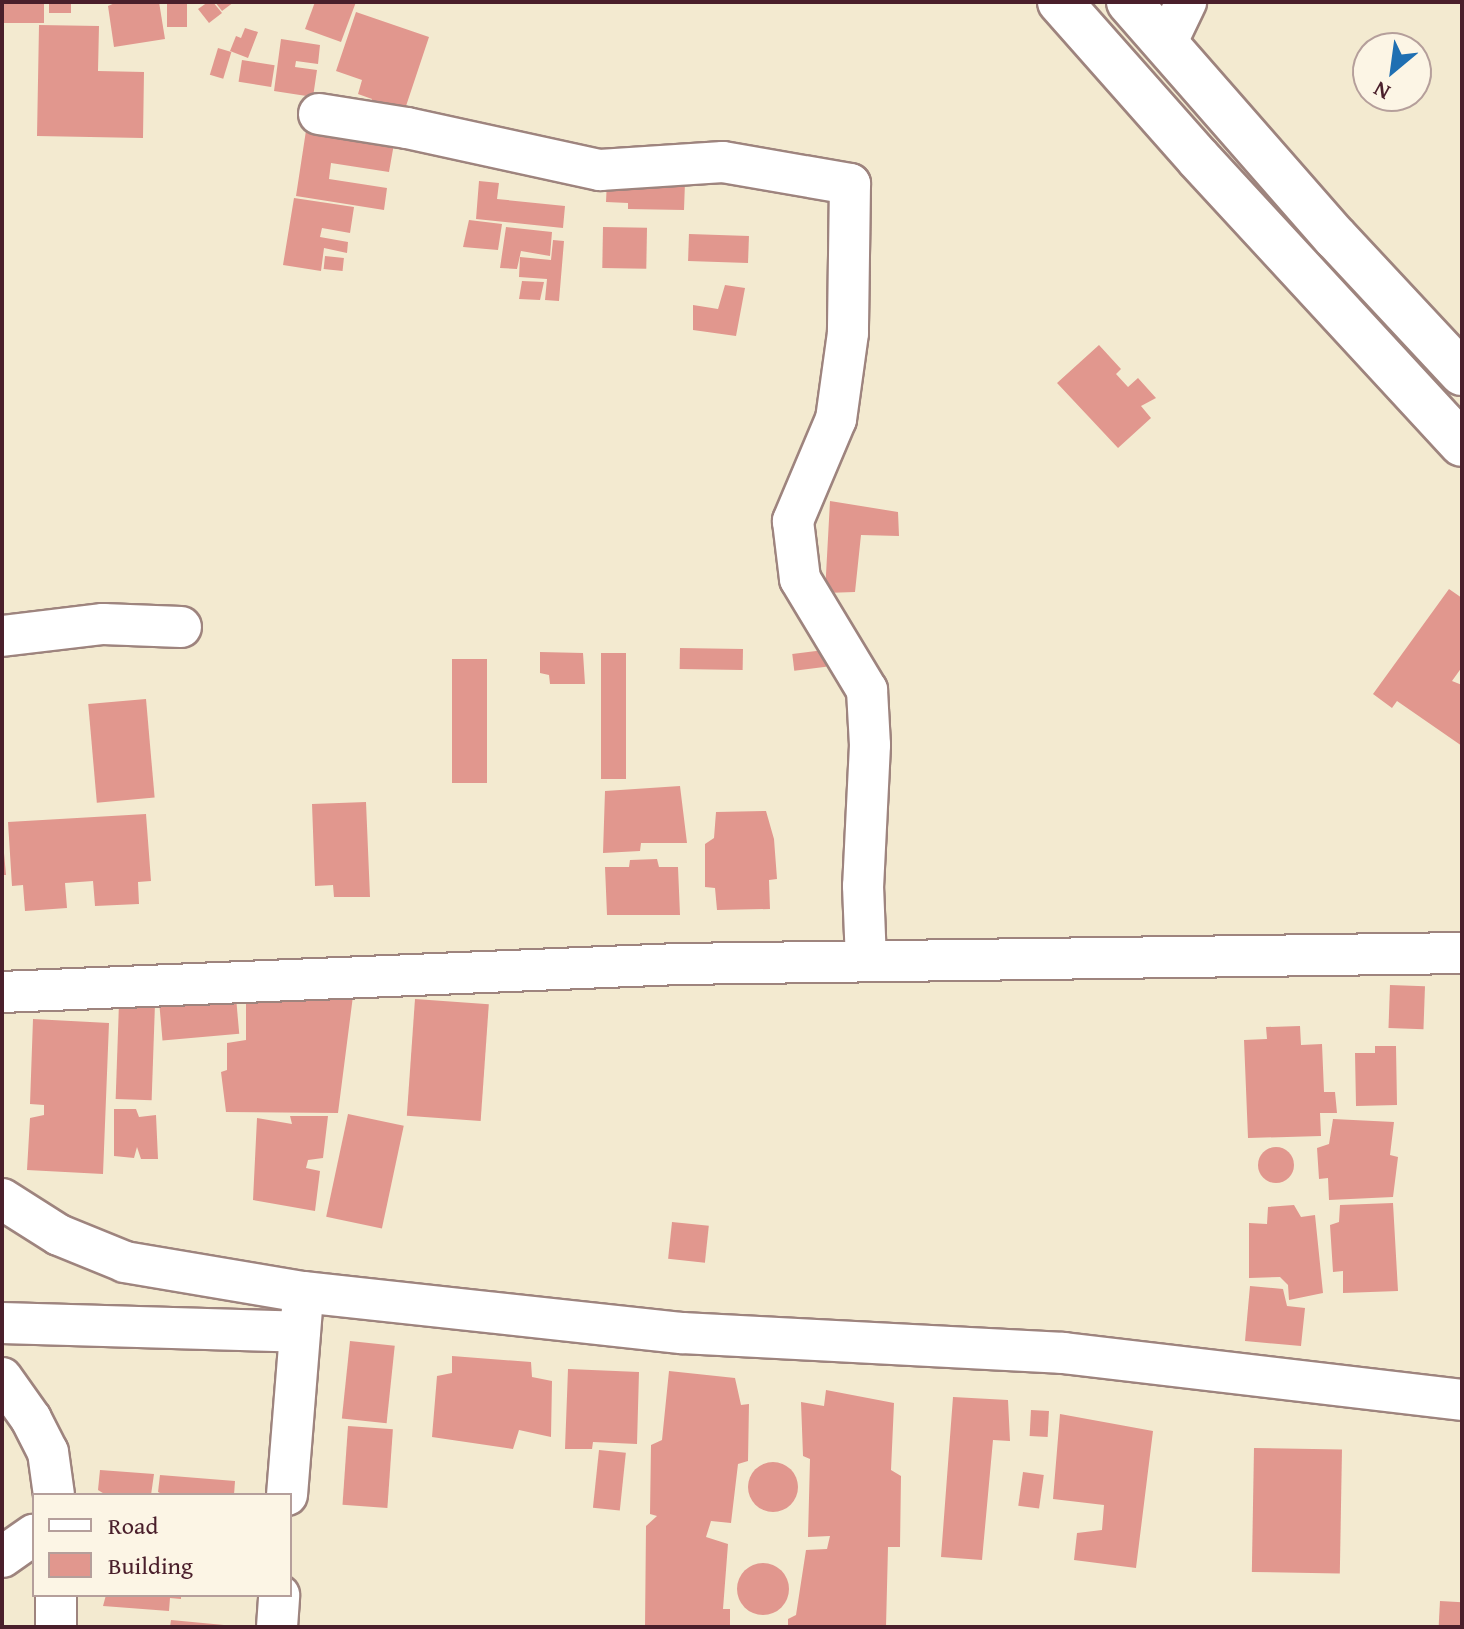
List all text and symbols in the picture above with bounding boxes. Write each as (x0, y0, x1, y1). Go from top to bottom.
north arrow (1352, 32, 1432, 112)
text: N (1367, 74, 1396, 109)
legend (32, 1493, 292, 1597)
text: Road (108, 1508, 158, 1543)
text: Building (108, 1548, 193, 1583)

